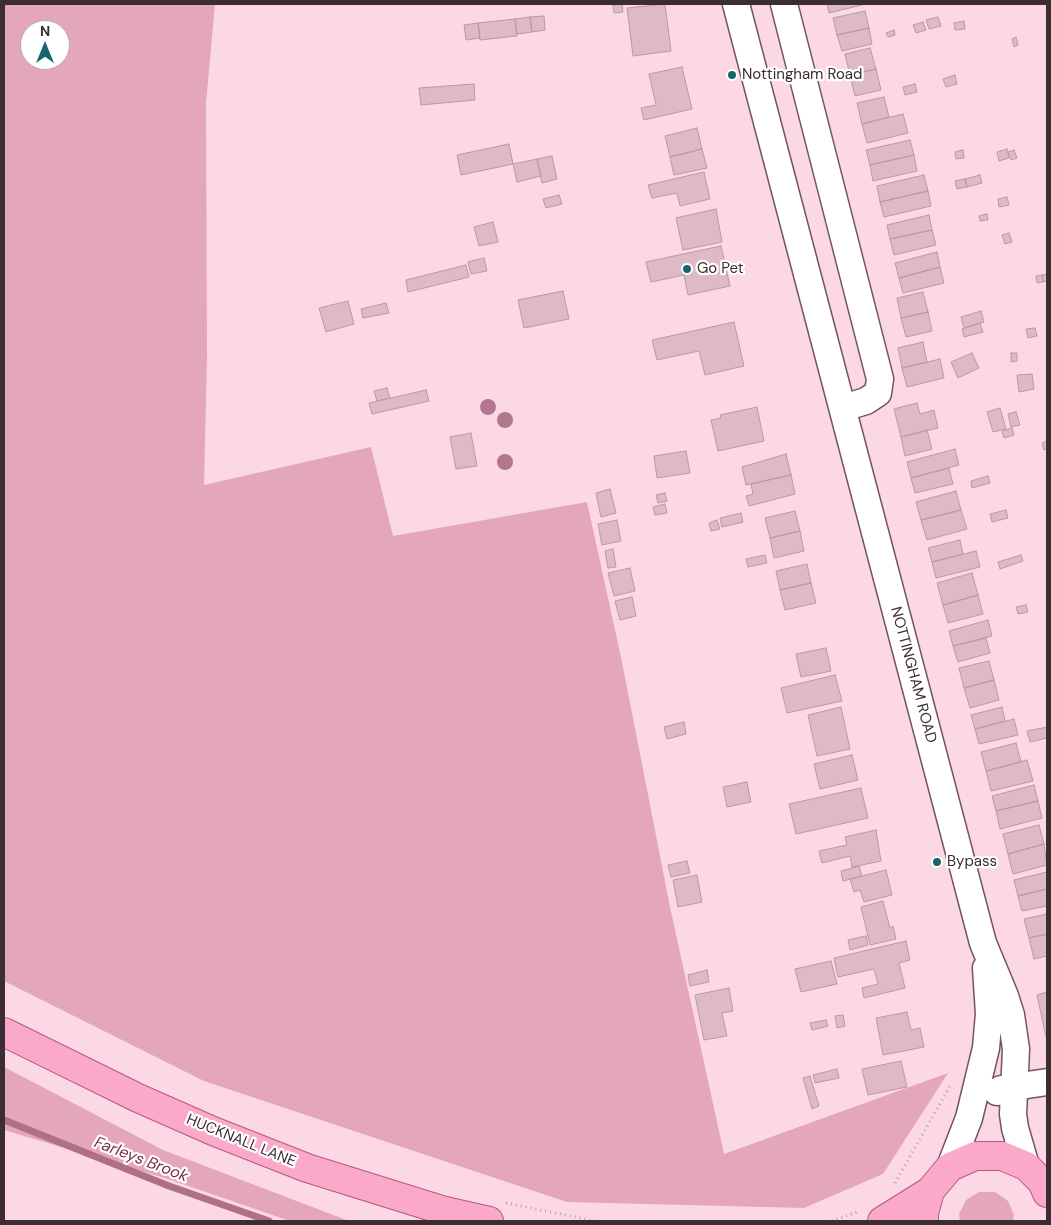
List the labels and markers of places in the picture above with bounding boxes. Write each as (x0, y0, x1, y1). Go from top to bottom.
place label: Nottingham Road (742, 66, 862, 84)
marker: Nottingham Road (726, 69, 738, 81)
place label: Go Pet (697, 260, 744, 278)
marker: Go Pet (681, 263, 693, 275)
place label: Bypass (947, 853, 997, 871)
marker: Bypass (931, 856, 943, 868)

